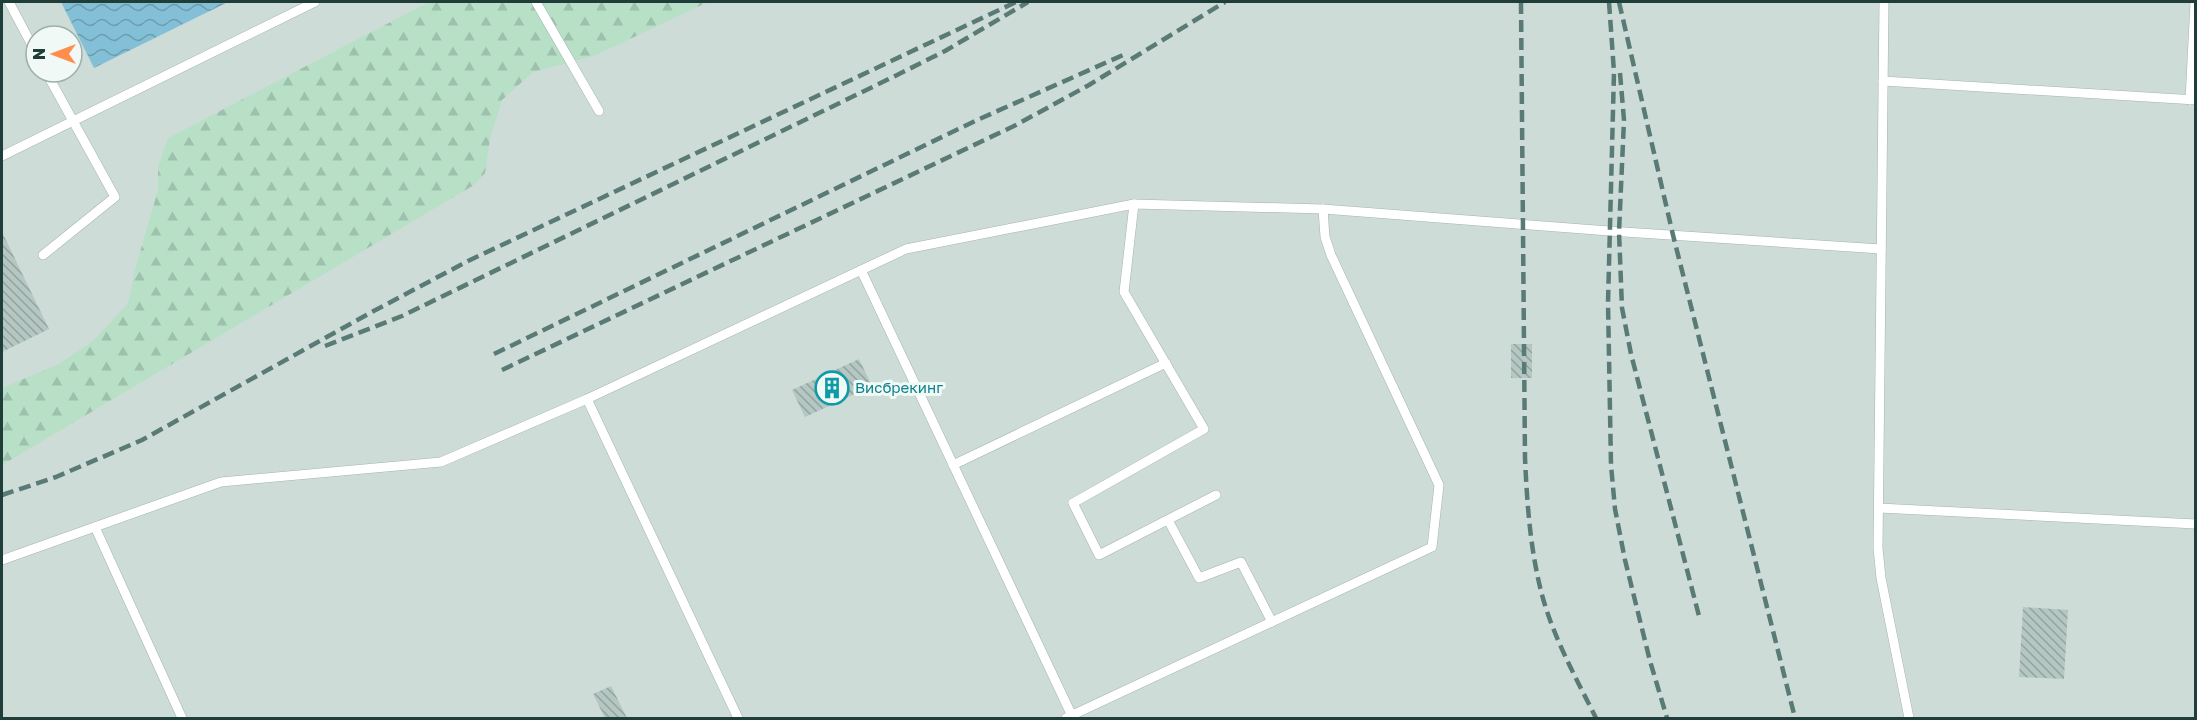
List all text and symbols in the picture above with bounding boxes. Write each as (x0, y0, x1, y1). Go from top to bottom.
north arrow (24, 24, 84, 84)
text: N (29, 48, 49, 60)
building icon: Висбрекинг (814, 370, 850, 406)
place label: Висбрекинг (855, 378, 943, 396)

